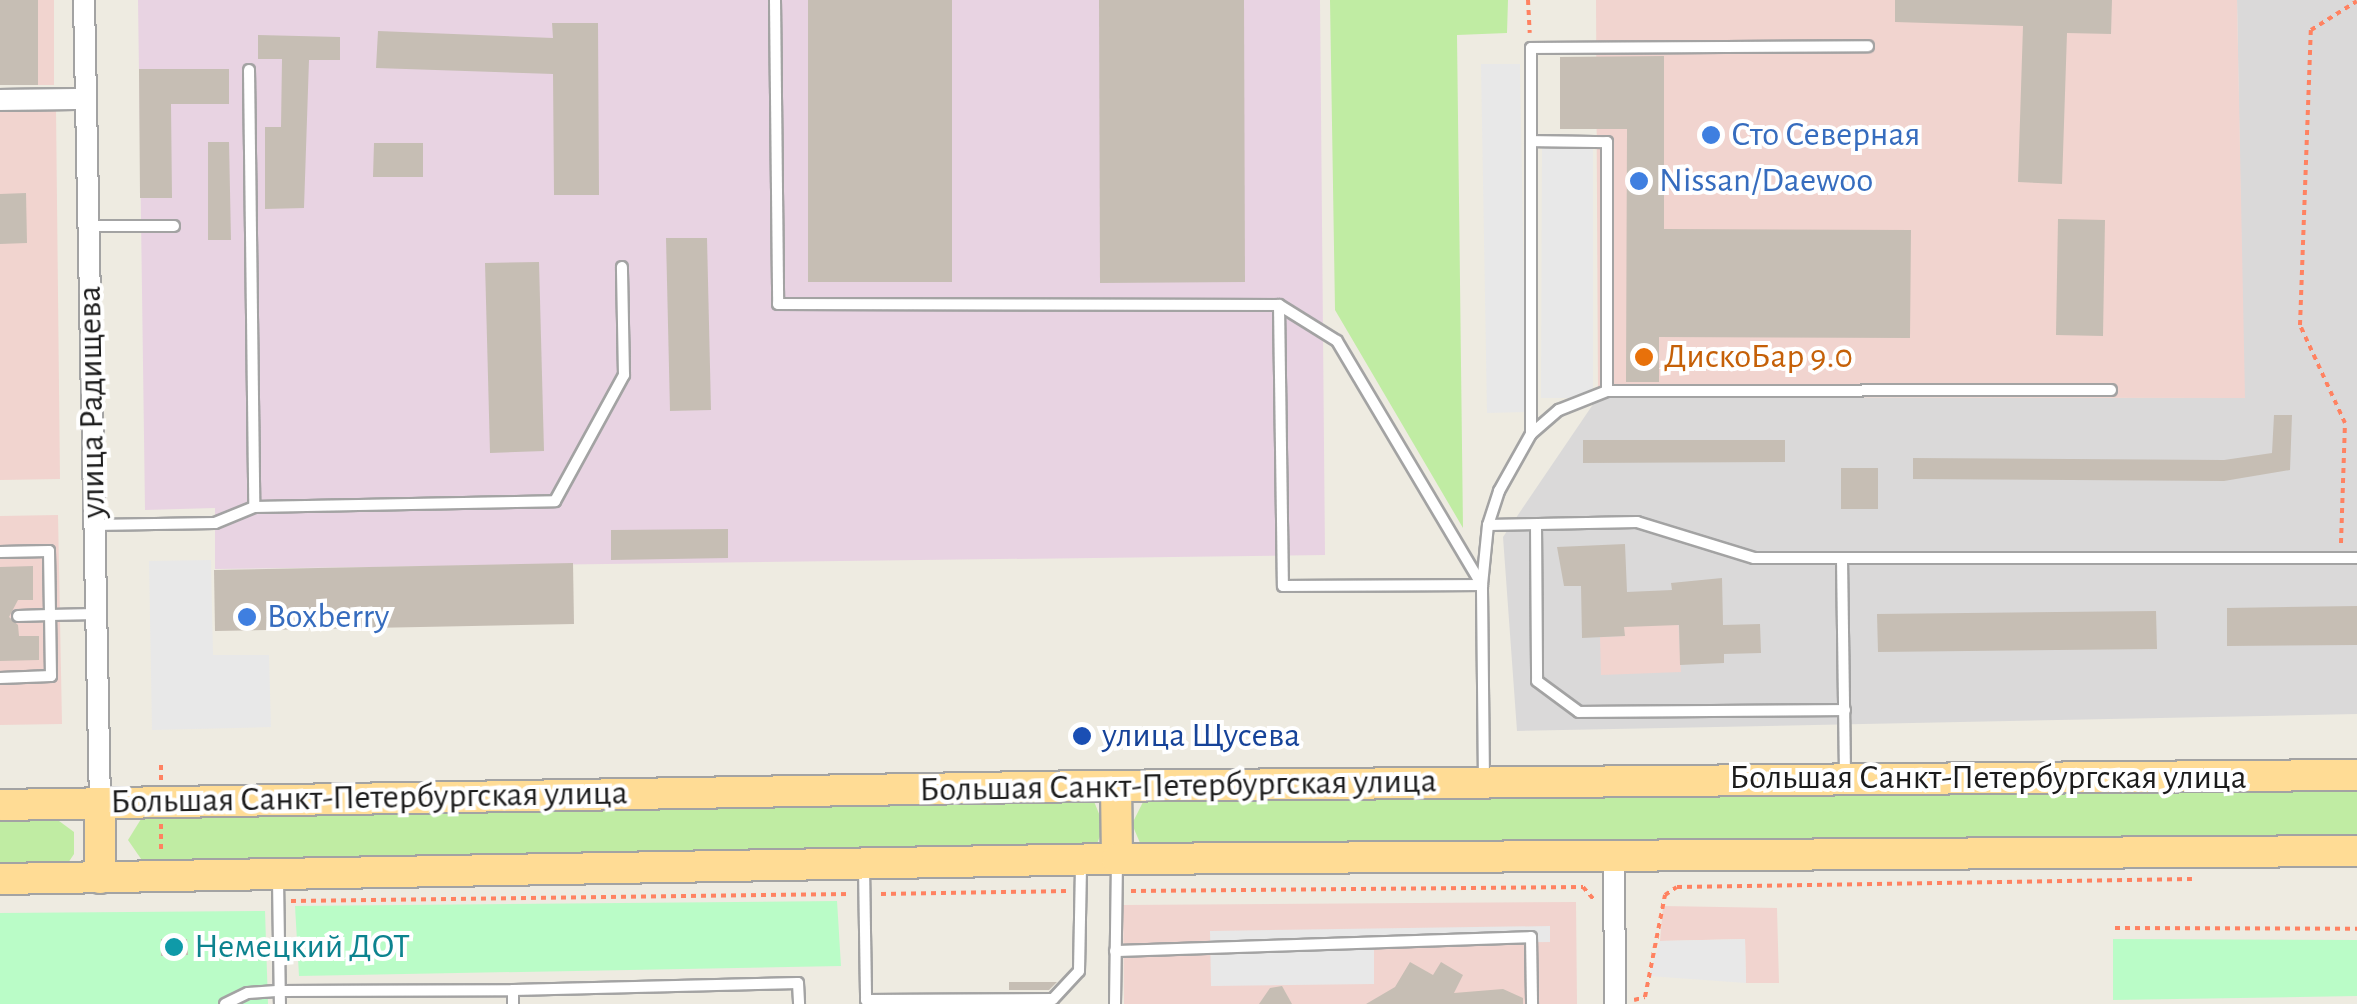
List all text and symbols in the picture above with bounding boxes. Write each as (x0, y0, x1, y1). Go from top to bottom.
place label: Сто Северная (1731, 114, 1920, 156)
marker: Сто Северная (1700, 124, 1722, 146)
place label: Nissan/Daewoo (1659, 160, 1874, 202)
marker: Nissan/Daewoo (1628, 170, 1650, 192)
street label: улица Радищева (69, 285, 115, 519)
place label: ДискоБар 9.0 (1664, 336, 1853, 378)
marker: ДискоБар 9.0 (1633, 346, 1655, 368)
place label: Boxberry (267, 596, 389, 638)
marker: Boxberry (236, 606, 258, 628)
place label: улица Щусева (1102, 715, 1300, 757)
marker: улица Щусева (1071, 725, 1093, 747)
street label: Большая Санкт-Петербургская улица (1729, 757, 2247, 799)
street label: Большая Санкт-Петербургская улица (919, 760, 1437, 812)
street label: Большая Санкт-Петербургская улица (110, 772, 628, 824)
place label: Немецкий ДОТ (194, 926, 410, 968)
marker: Немецкий ДОТ (163, 936, 185, 958)

